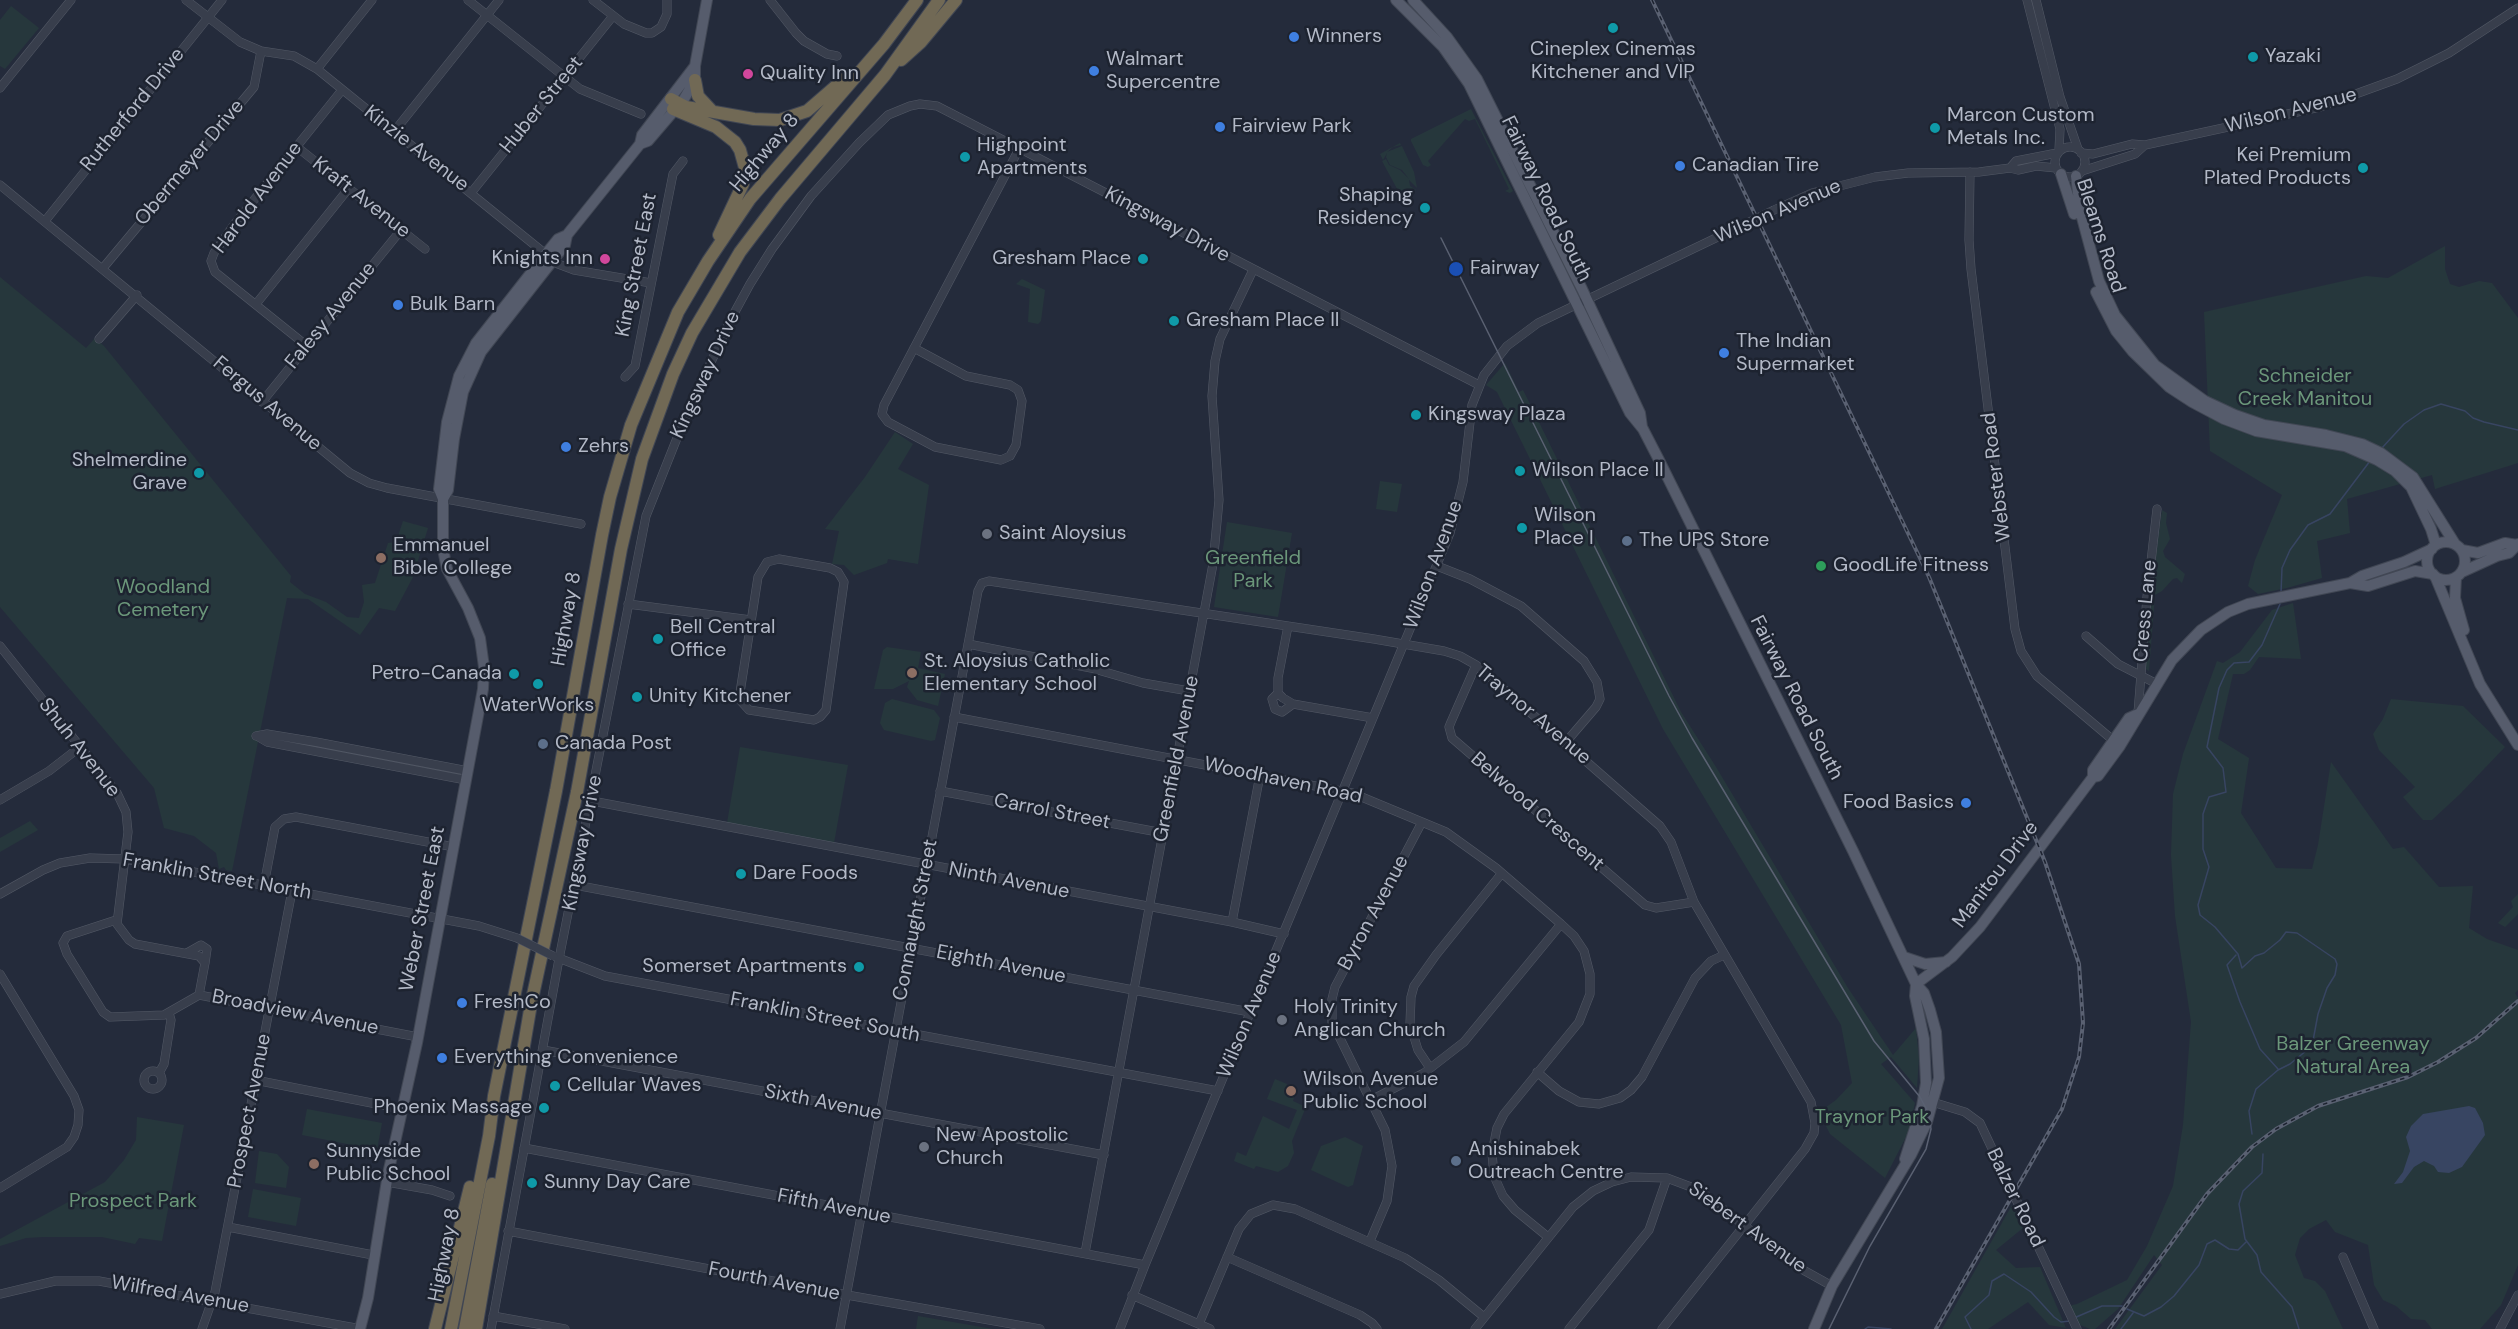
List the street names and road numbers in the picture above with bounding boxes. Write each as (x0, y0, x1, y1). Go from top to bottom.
street label: Rutherford Drive (76, 43, 190, 177)
street label: Huber Street (495, 51, 589, 159)
street label: Wilson Avenue (2222, 83, 2360, 139)
street label: Obermeyer Drive (130, 95, 250, 231)
street label: Kinzie Avenue (359, 101, 473, 197)
street label: Highway 8 (725, 109, 805, 197)
street label: Fairway Road South (1496, 112, 1596, 286)
street label: Harold Avenue (208, 137, 308, 259)
street label: Kraft Avenue (307, 152, 415, 244)
street label: Wilson Avenue (1711, 175, 1845, 249)
street label: Bleams Road (2070, 176, 2130, 296)
street label: Kingsway Drive (1100, 182, 1234, 268)
street label: King Street East (611, 191, 663, 339)
street label: Falesy Avenue (281, 258, 381, 374)
street label: Kingsway Drive (666, 307, 746, 443)
street label: Fergus Avenue (208, 352, 326, 456)
street label: Webster Road (1977, 411, 2017, 543)
street label: Wilson Avenue (1400, 497, 1468, 633)
street label: Cress Lane (2130, 559, 2162, 663)
street label: Highway 8 (547, 570, 587, 668)
street label: Fairway Road South (1744, 612, 1848, 784)
street label: Traynor Avenue (1470, 660, 1596, 770)
street label: Greenfield Avenue (1149, 674, 1205, 844)
street label: Shuh Avenue (33, 694, 125, 802)
street label: Belwood Crescent (1465, 747, 1609, 877)
street label: Woodhaven Road (1202, 752, 1364, 810)
street label: Kingsway Drive (558, 773, 608, 913)
street label: Carrol Street (992, 789, 1112, 835)
street label: Manitou Drive (1948, 817, 2044, 933)
street label: Weber Street East (395, 824, 451, 994)
street label: Connaught Street (889, 837, 943, 1003)
street label: Franklin Street North (121, 849, 313, 905)
street label: Byron Avenue (1334, 851, 1414, 975)
street label: Ninth Avenue (946, 858, 1072, 904)
street label: Eighth Avenue (934, 941, 1068, 989)
street label: Wilson Avenue (1213, 948, 1287, 1082)
street label: Broadview Avenue (210, 985, 380, 1041)
street label: Franklin Street South (728, 988, 922, 1048)
street label: Prospect Avenue (223, 1032, 277, 1190)
street label: Sixth Avenue (762, 1080, 884, 1126)
street label: Balzer Road (1981, 1145, 2049, 1251)
street label: Siebert Avenue (1683, 1177, 1811, 1279)
street label: Fifth Avenue (775, 1184, 893, 1230)
street label: Highway 8 (424, 1206, 466, 1304)
street label: Fourth Avenue (706, 1257, 842, 1307)
street label: Wilfred Avenue (109, 1271, 251, 1319)

